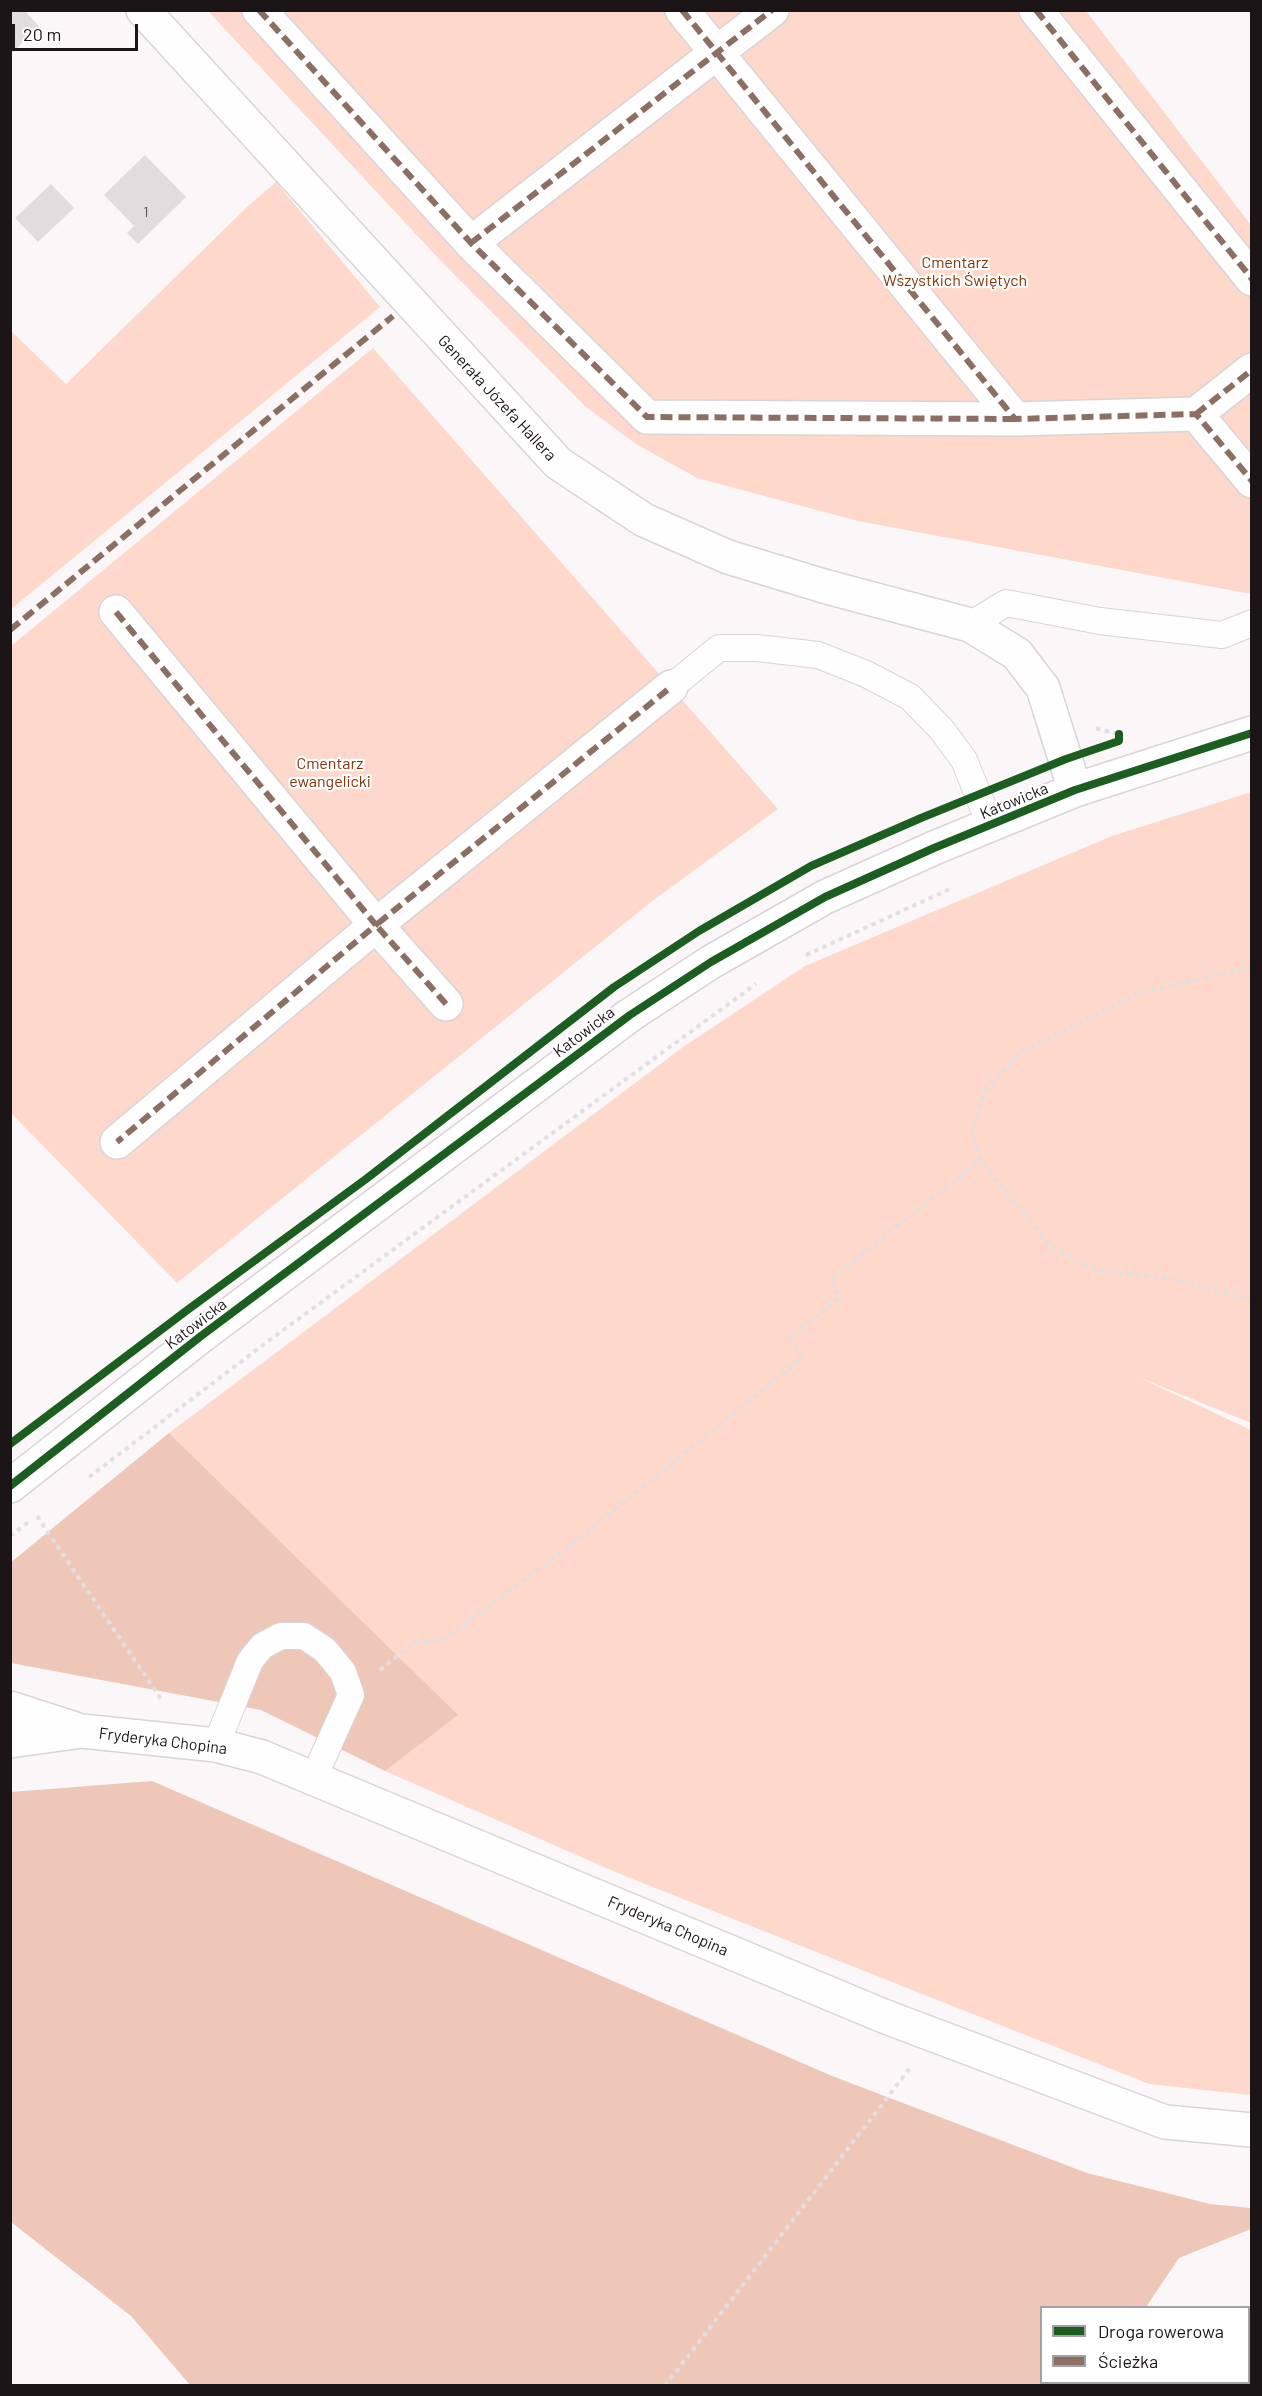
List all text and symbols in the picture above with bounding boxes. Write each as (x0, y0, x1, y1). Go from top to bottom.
scale bar (15, 12, 141, 50)
text: 20 m (23, 23, 61, 45)
house number: 1 (144, 204, 148, 220)
park label: Cmentarz Wszystkich Świętych (883, 253, 1027, 291)
street label: Generała Józefa Hallera (434, 331, 560, 465)
park label: Cmentarz ewangelicki (289, 754, 371, 792)
street label: Katowicka (977, 779, 1051, 823)
street label: Katowicka (550, 1003, 618, 1061)
street label: Katowicka (162, 1295, 230, 1353)
street label: Fryderyka Chopina (98, 1724, 228, 1758)
street label: Fryderyka Chopina (605, 1892, 731, 1960)
legend (1040, 2306, 1250, 2384)
text: Droga rowerowa (1098, 2320, 1224, 2342)
text: Ścieżka (1098, 2350, 1158, 2372)

